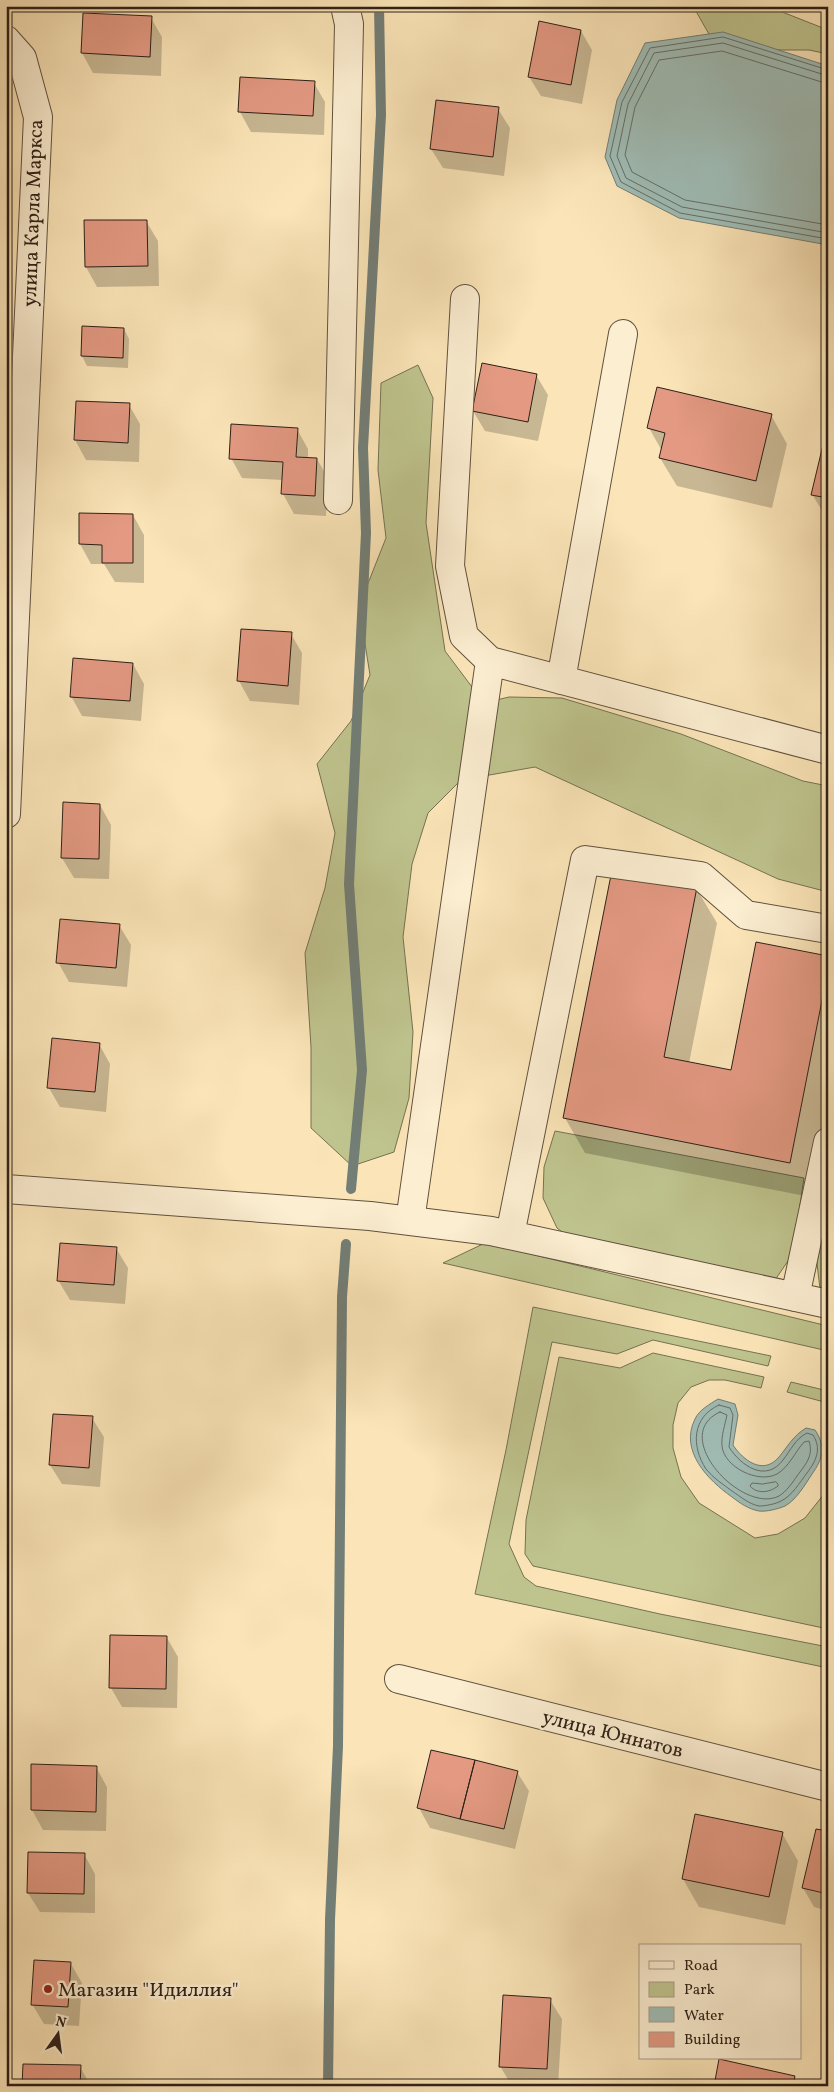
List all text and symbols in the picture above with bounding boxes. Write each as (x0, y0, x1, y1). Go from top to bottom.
street label: улица Карла Маркса (17, 119, 51, 307)
street label: улица Юннатов (539, 1704, 686, 1766)
legend (639, 1944, 802, 2060)
text: Road (684, 1956, 718, 1977)
place label: Магазин "Идиллия" (58, 1977, 239, 2005)
text: Park (684, 1980, 715, 2001)
marker: Магазин "Идиллия" (42, 1983, 54, 1995)
text: Water (684, 2006, 724, 2027)
north arrow (32, 2010, 82, 2060)
text: N (54, 2012, 68, 2033)
text: Building (684, 2030, 741, 2051)

